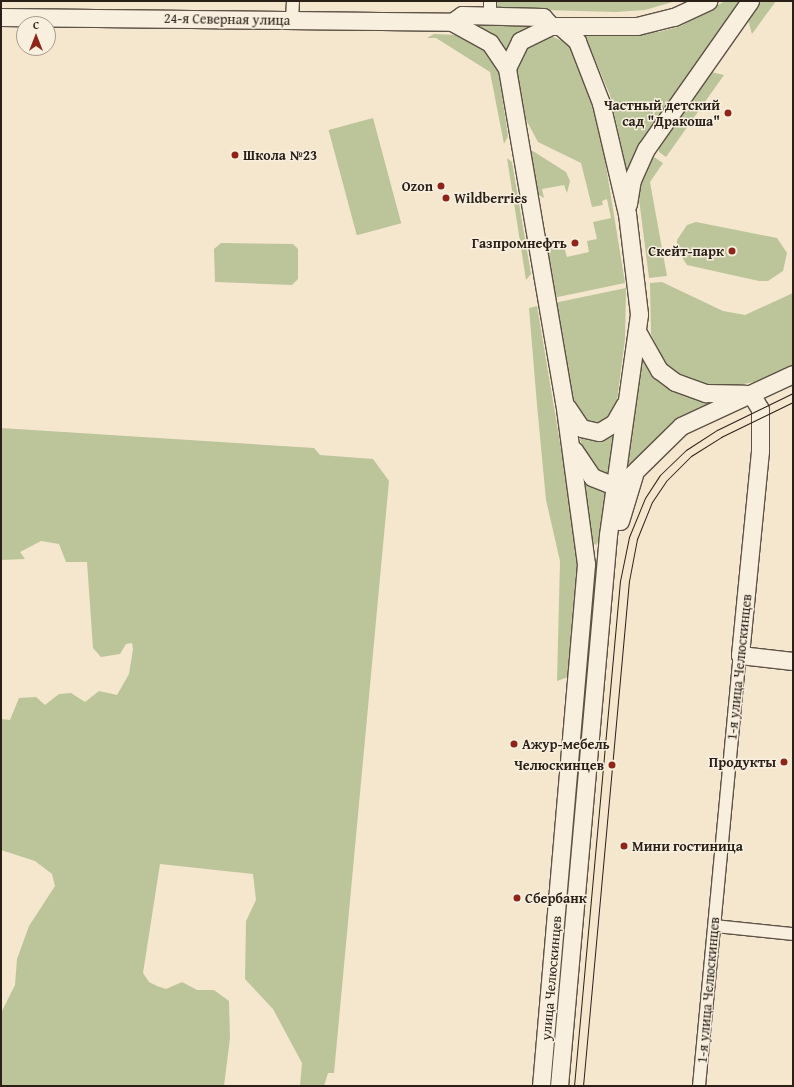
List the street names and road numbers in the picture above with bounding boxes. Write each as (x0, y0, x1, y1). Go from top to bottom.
street label: 24-я Северная улица (164, 9, 290, 29)
street label: 1-я улица Челюскинцев (723, 593, 755, 741)
street label: улица Челюскинцев (537, 915, 565, 1041)
street label: 1-я улица Челюскинцев (693, 916, 723, 1064)

